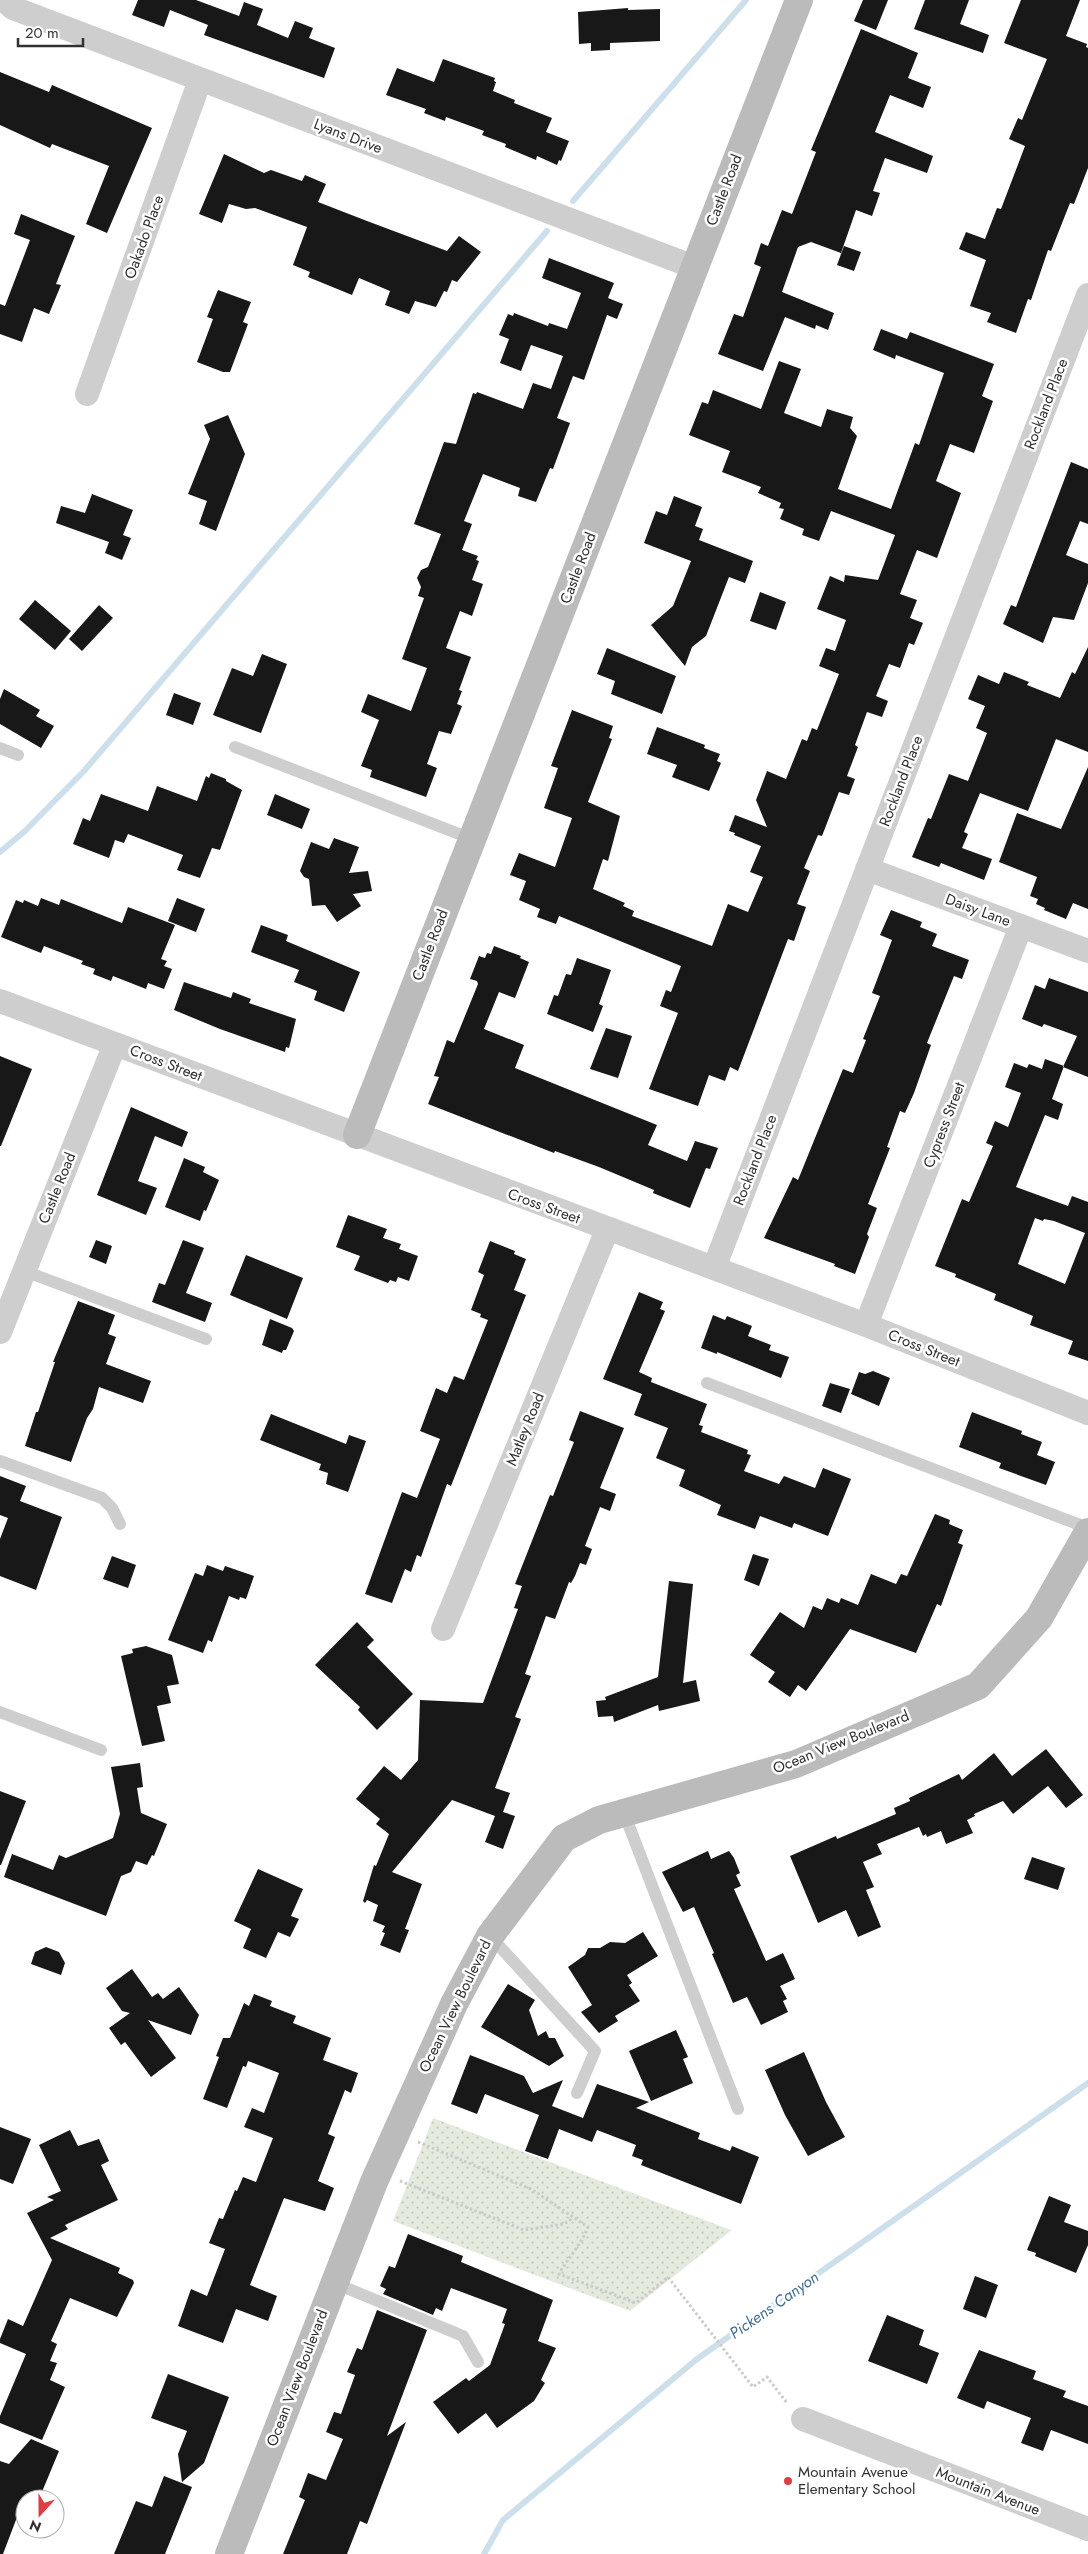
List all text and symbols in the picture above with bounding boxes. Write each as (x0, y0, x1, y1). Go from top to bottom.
scale bar (18, 15, 82, 47)
text: 20 m (25, 22, 59, 44)
street label: Lyans Drive (311, 113, 386, 159)
street label: Castle Road (700, 151, 748, 229)
street label: Oakado Place (119, 192, 169, 282)
street label: Rockland Place (1019, 355, 1074, 453)
street label: Castle Road (554, 529, 602, 607)
street label: Rockland Place (874, 732, 929, 830)
street label: Daisy Lane (942, 888, 1014, 932)
street label: Castle Road (406, 906, 454, 984)
street label: Cross Street (127, 1039, 206, 1087)
street label: Cypress Street (918, 1078, 971, 1171)
street label: Rockland Place (728, 1111, 783, 1209)
street label: Castle Road (33, 1149, 81, 1227)
street label: Cross Street (505, 1183, 584, 1229)
street label: Cross Street (885, 1324, 964, 1373)
street label: Matley Road (500, 1389, 550, 1469)
street label: Ocean View Boulevard (770, 1705, 912, 1779)
street label: Ocean View Boulevard (413, 1936, 497, 2076)
water label: Pickens Canyon (725, 2266, 823, 2344)
street label: Ocean View Boulevard (261, 2306, 333, 2450)
place label: Mountain Avenue Elementary School (798, 2461, 915, 2500)
street label: Mountain Avenue (933, 2461, 1044, 2521)
marker: Mountain Avenue Elementary School (782, 2475, 794, 2487)
north arrow (15, 2489, 65, 2539)
text: N (27, 2515, 44, 2537)

